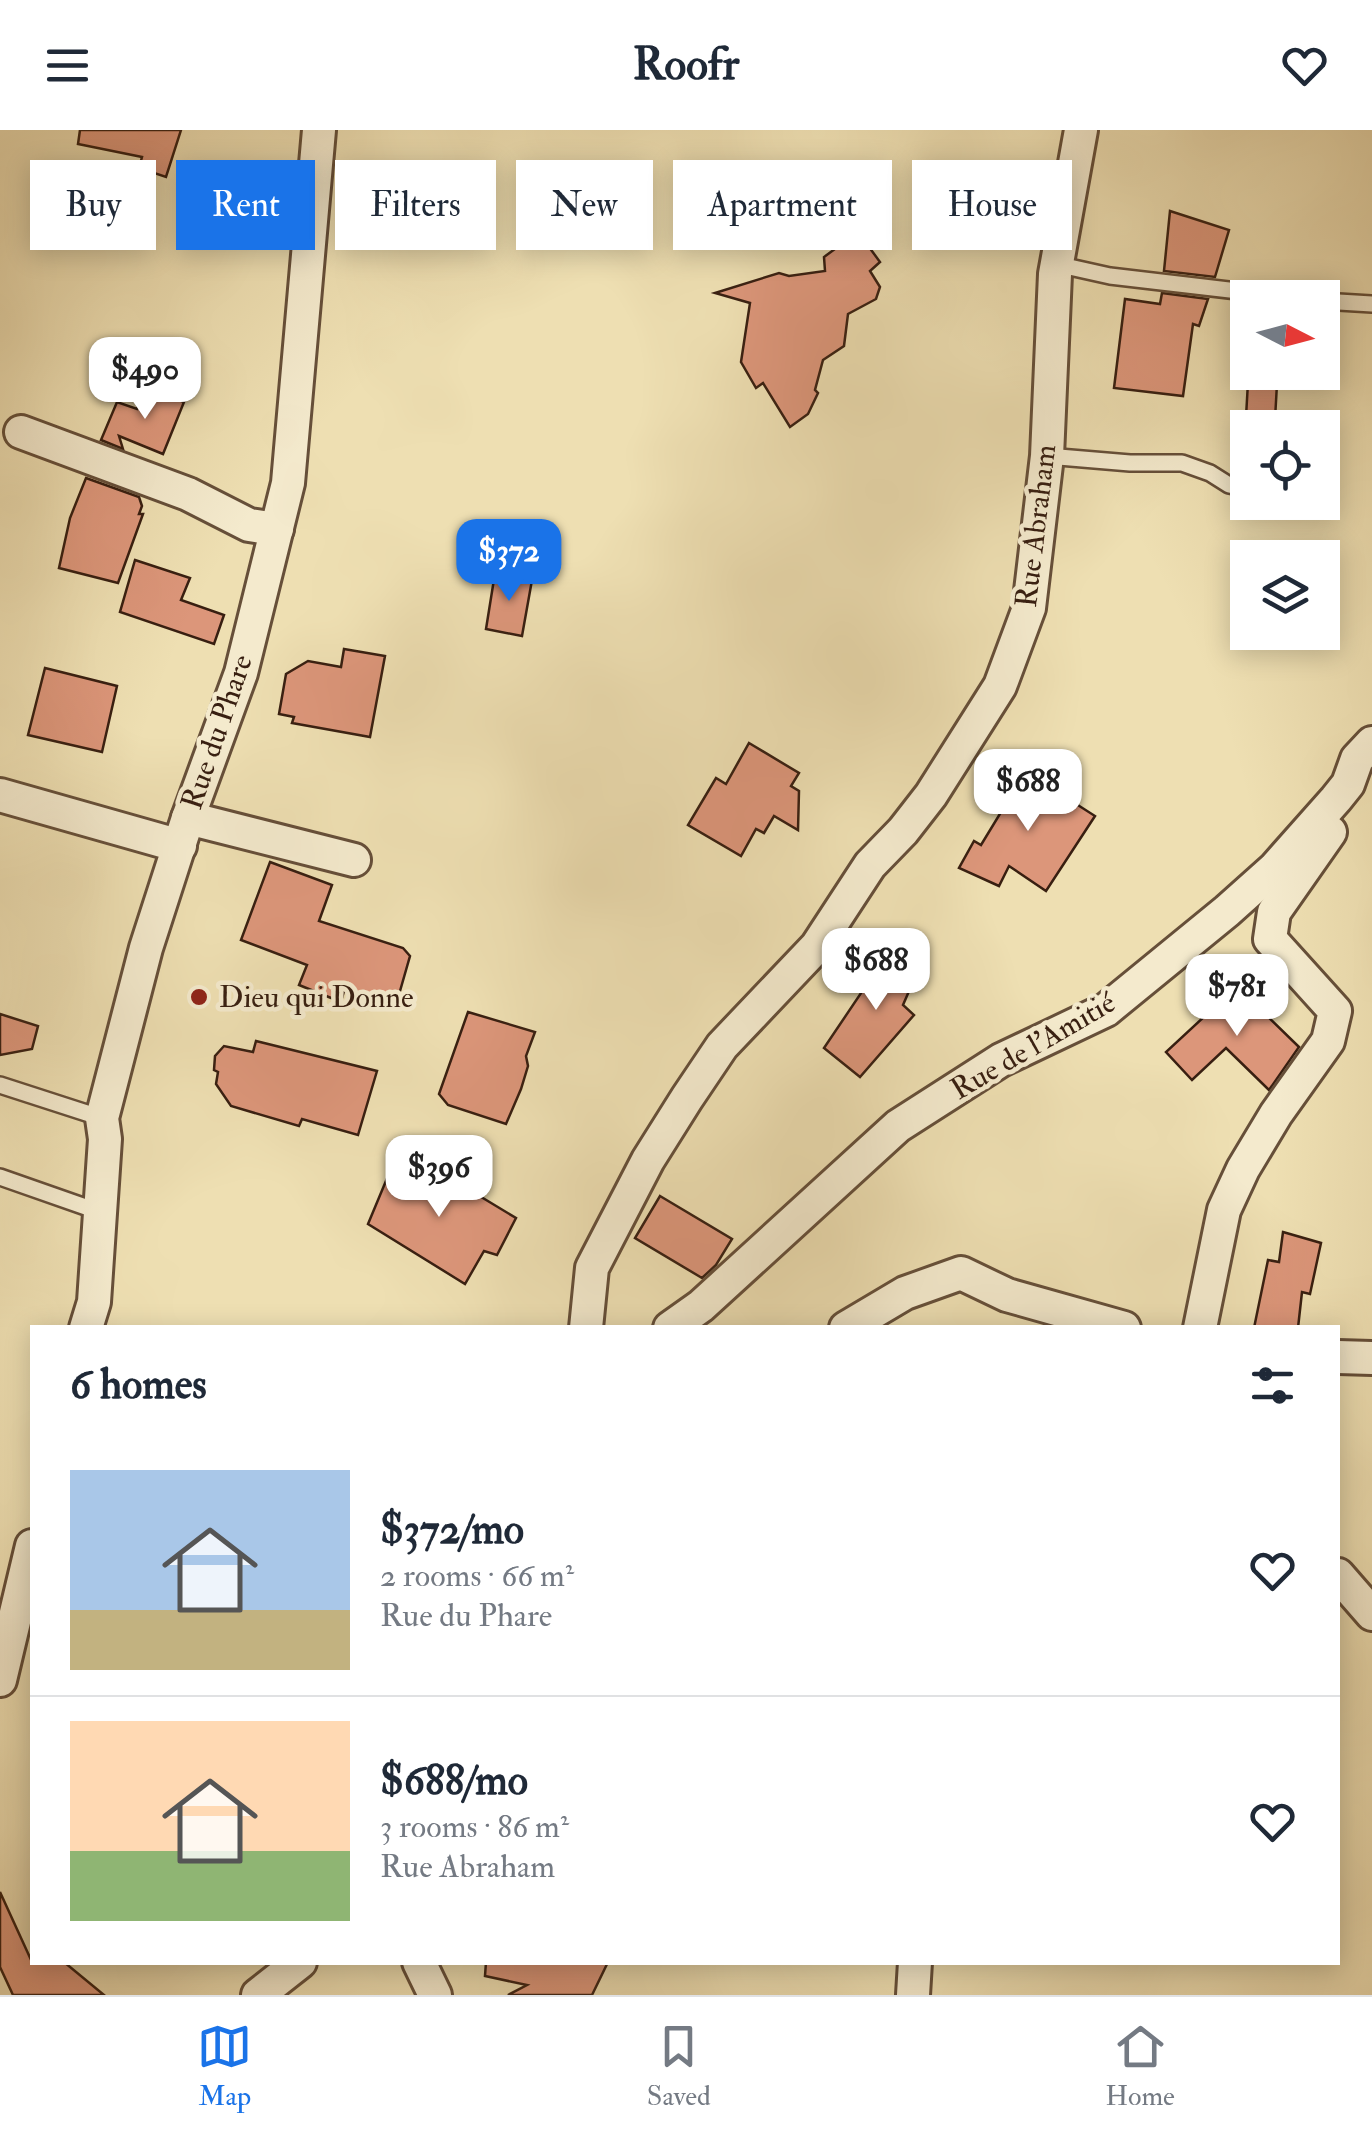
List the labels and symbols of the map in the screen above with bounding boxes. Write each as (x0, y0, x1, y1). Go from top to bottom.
north arrow (1230, 280, 1340, 390)
pin: $490 (86, 337, 204, 422)
street label: Rue Abraham (1008, 442, 1064, 610)
pin: $372 (450, 519, 568, 604)
street label: Rue du Phare (173, 650, 261, 814)
pin: $688 (969, 749, 1087, 834)
pin: $688 (817, 928, 935, 1013)
pin: $781 (1178, 954, 1296, 1039)
place label: Dieu qui Donne (219, 979, 414, 1016)
street label: Rue de l'Amitié (944, 984, 1122, 1108)
marker: Dieu qui Donne (188, 986, 210, 1008)
pin: $396 (380, 1135, 498, 1220)

